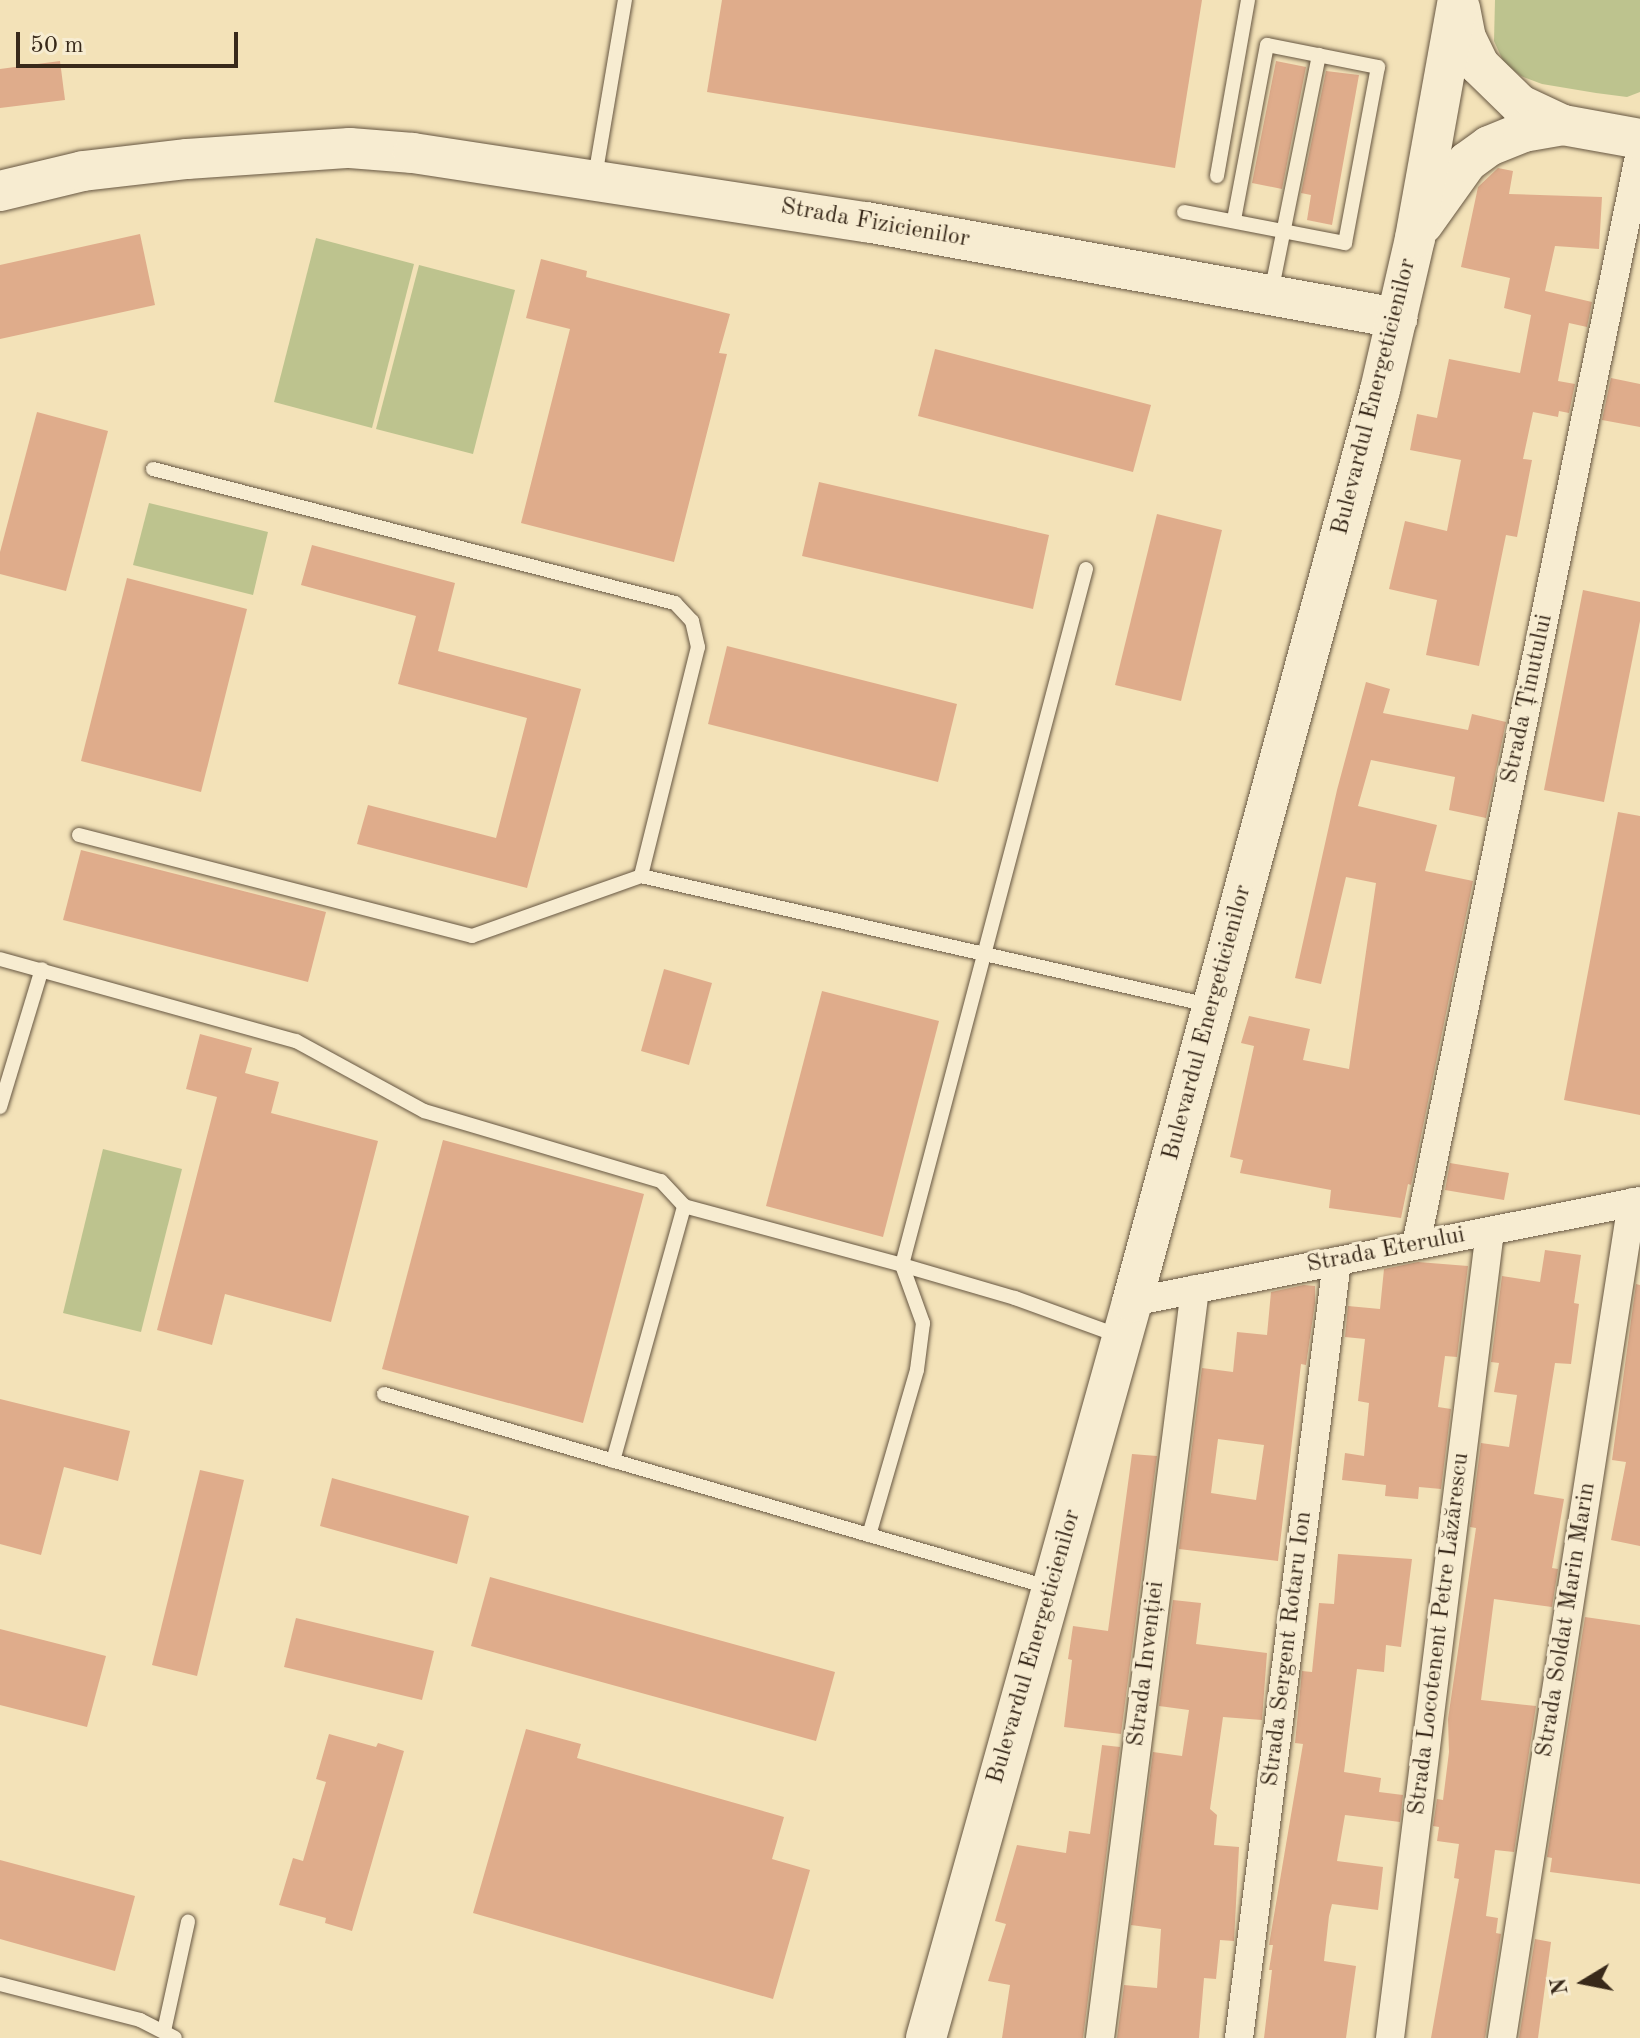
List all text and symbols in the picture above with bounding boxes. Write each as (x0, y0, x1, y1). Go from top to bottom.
scale bar (20, 16, 242, 66)
text: 50 m (30, 34, 84, 58)
street label: Strada Fizicienilor (778, 193, 972, 255)
street label: Bulevardul Energeticienilor (1327, 256, 1423, 538)
street label: Strada Ținutului (1496, 612, 1560, 786)
street label: Bulevardul Energeticienilor (1157, 882, 1259, 1164)
street label: Strada Eterului (1304, 1222, 1468, 1280)
street label: Strada Locotenent Petre Lăzărescu (1403, 1451, 1477, 1817)
street label: Strada Soldat Marin Marin (1531, 1480, 1603, 1760)
street label: Bulevardul Energeticienilor (982, 1507, 1088, 1787)
street label: Strada Sergent Rotaru Ion (1257, 1510, 1319, 1788)
street label: Strada Invenției (1123, 1580, 1171, 1748)
north arrow (1544, 1942, 1624, 2022)
text: N (1548, 1976, 1573, 1996)

